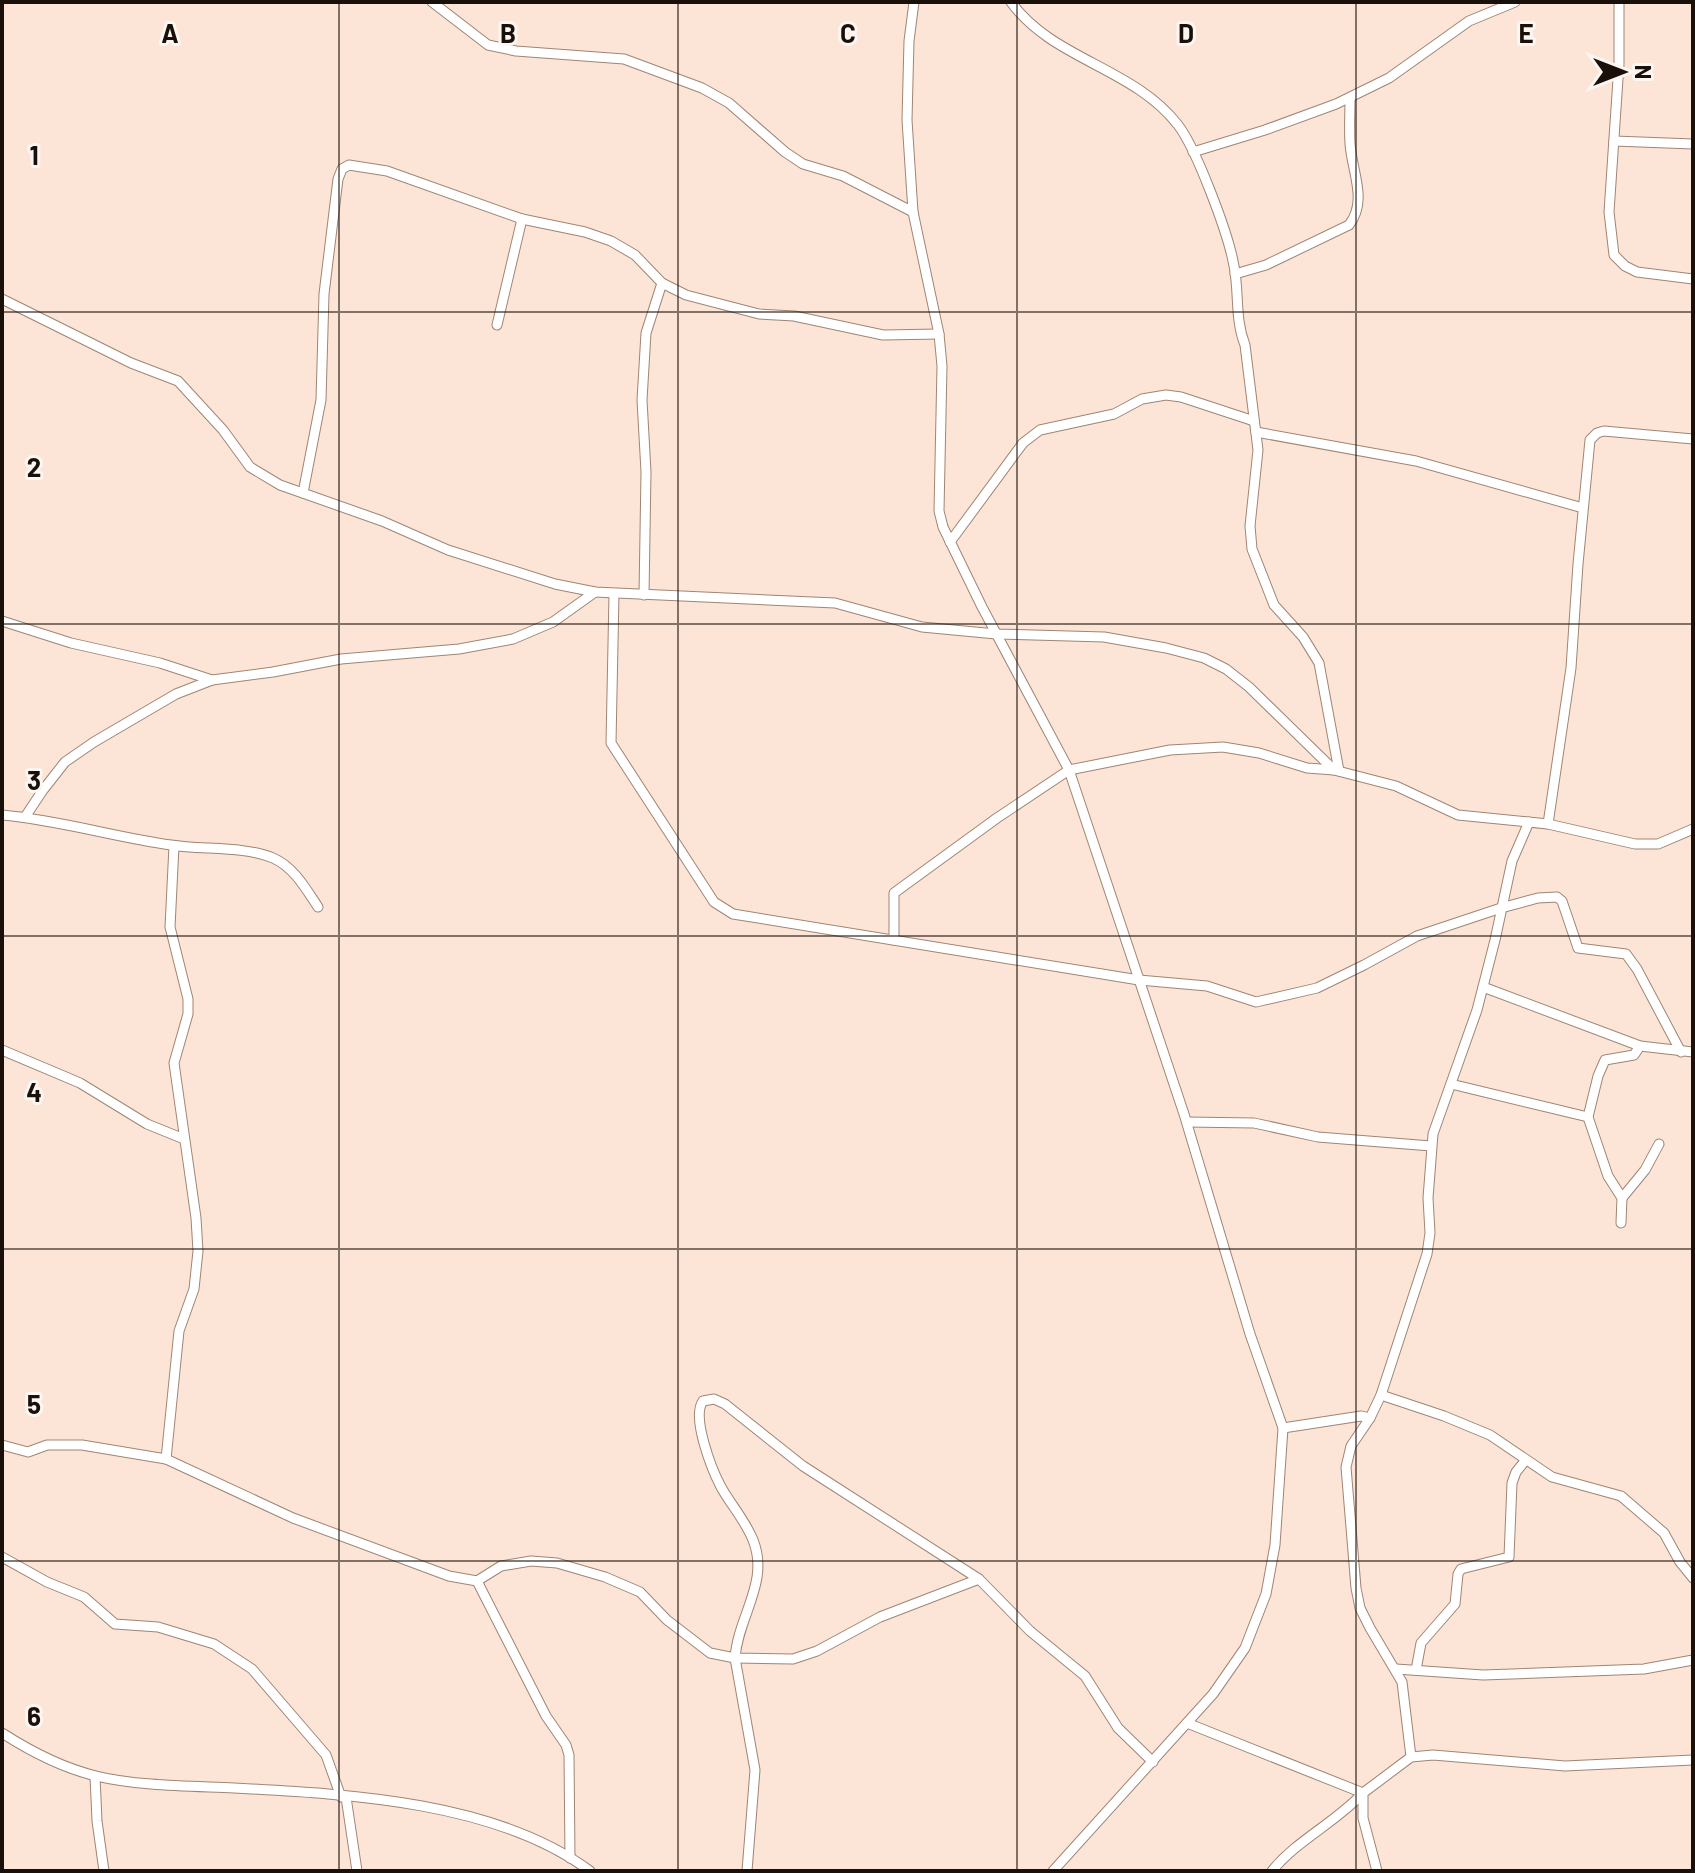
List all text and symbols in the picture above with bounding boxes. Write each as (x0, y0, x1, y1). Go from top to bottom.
text: A (161, 17, 179, 48)
text: B (500, 17, 516, 48)
text: C (840, 17, 856, 48)
text: D (1178, 17, 1194, 48)
text: E (1518, 17, 1534, 48)
north arrow (1583, 32, 1663, 112)
text: N (1631, 65, 1657, 79)
text: 1 (29, 139, 39, 170)
text: 2 (27, 451, 41, 482)
text: 3 (27, 764, 41, 795)
text: 4 (26, 1076, 42, 1107)
text: 5 (27, 1388, 41, 1419)
text: 6 (27, 1700, 41, 1731)

